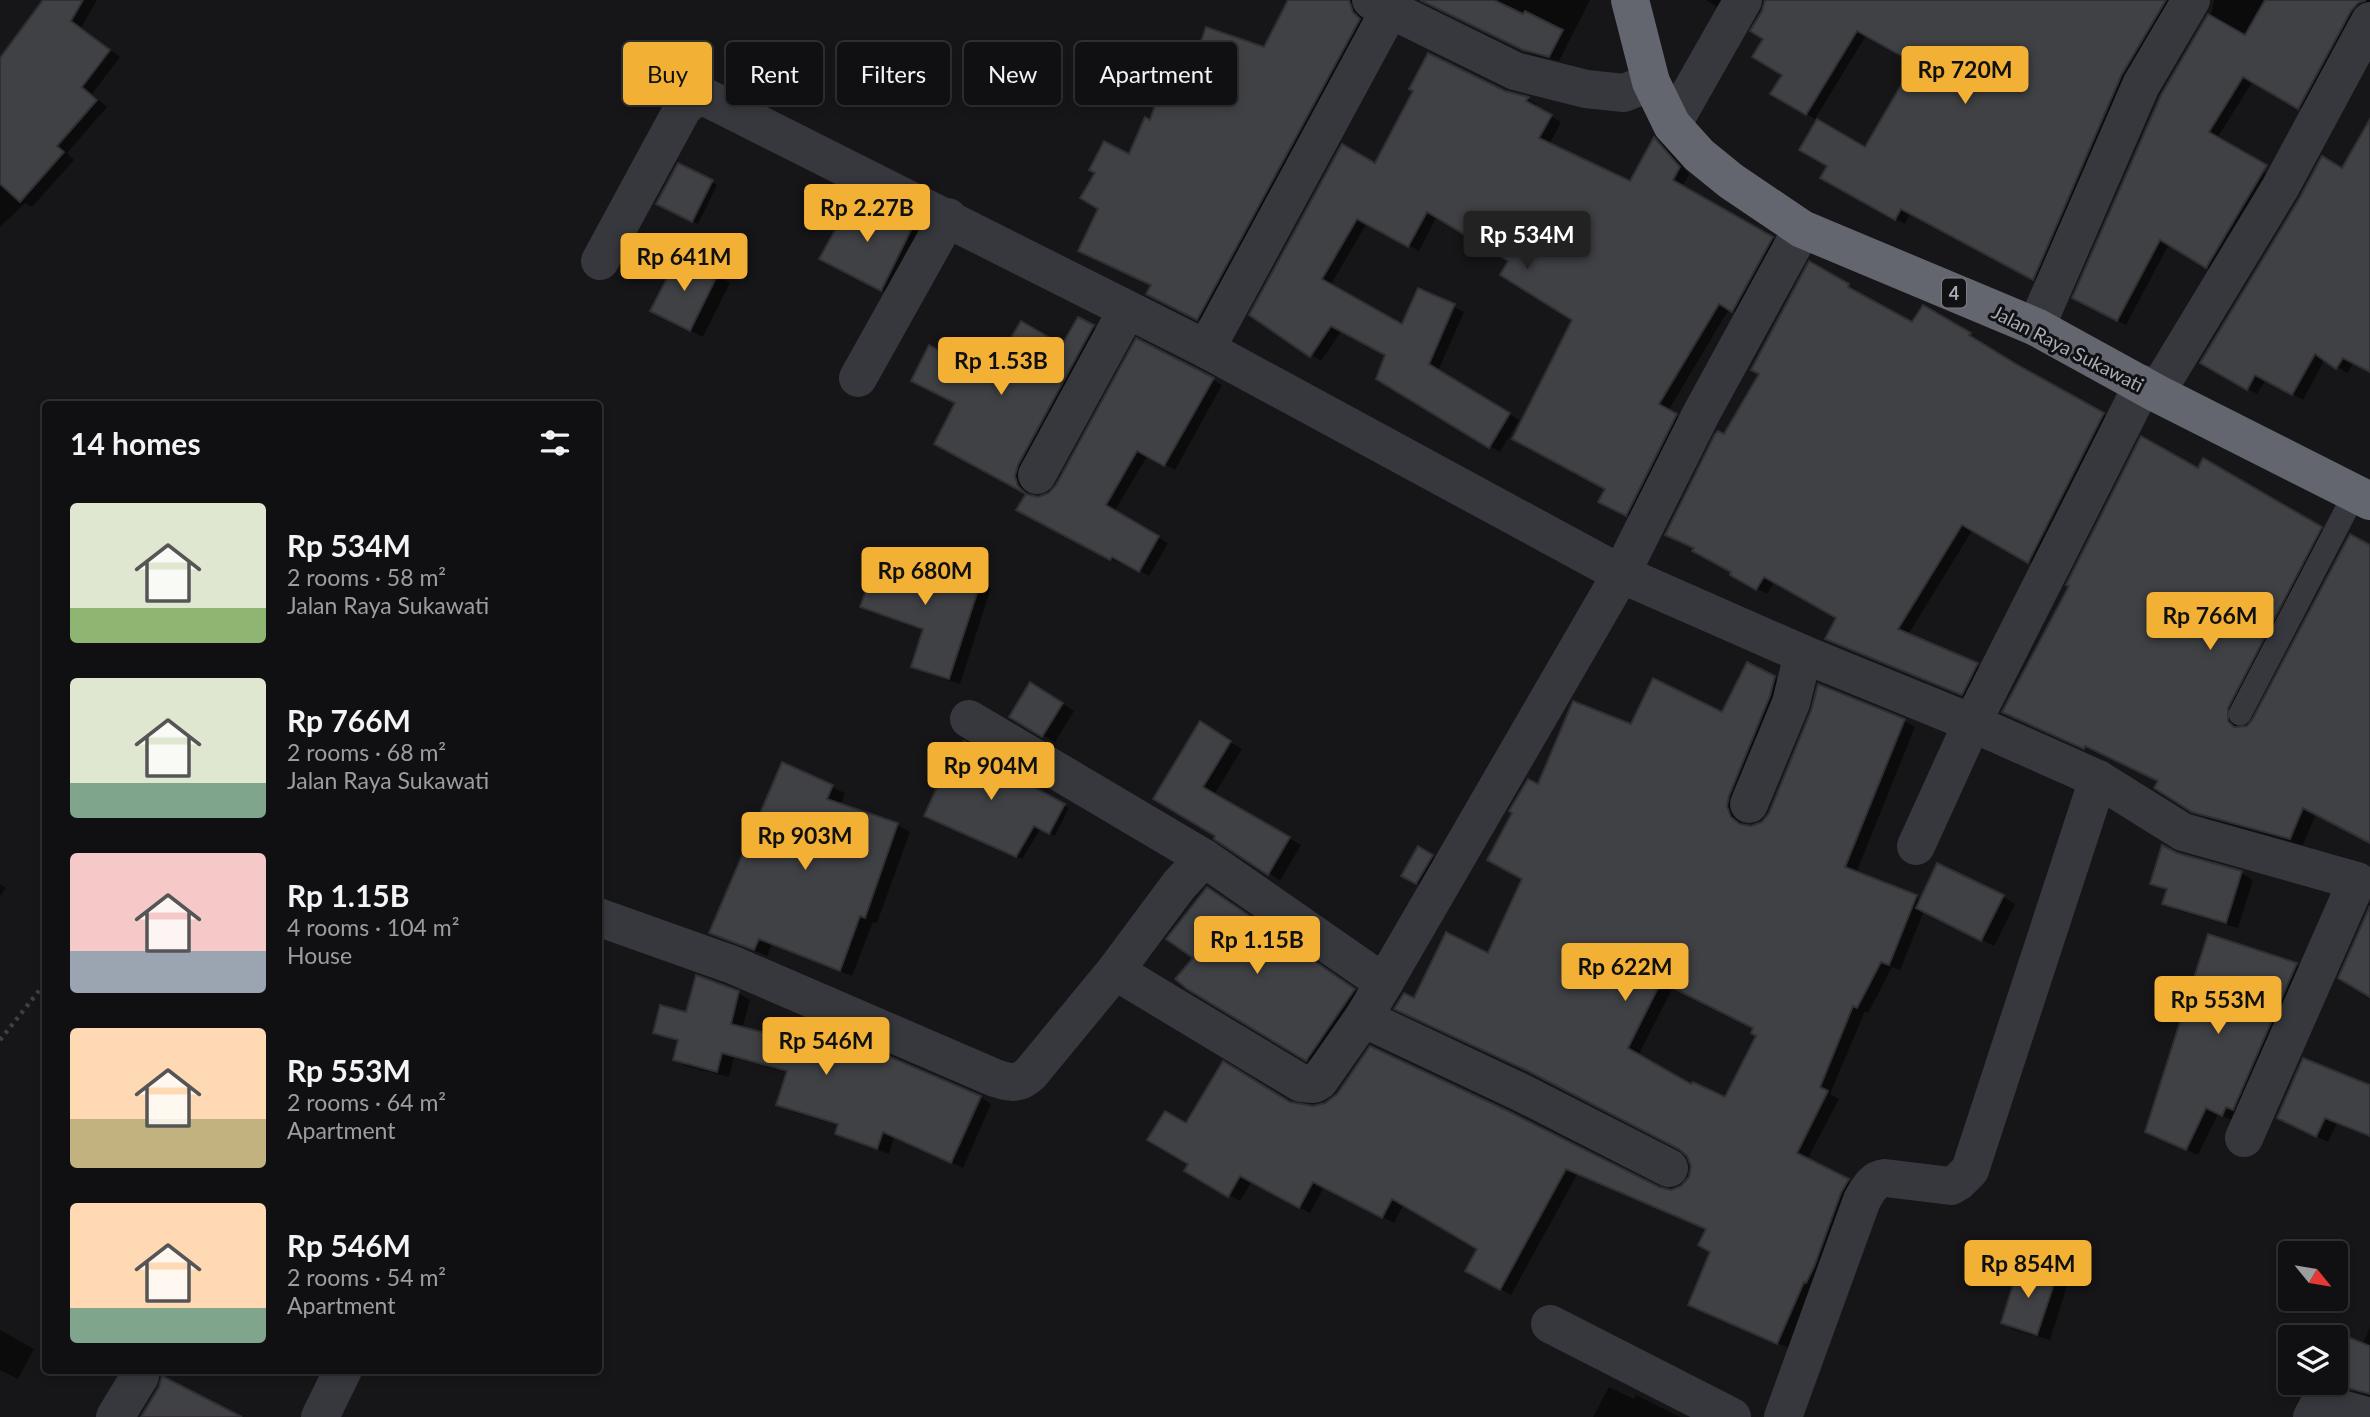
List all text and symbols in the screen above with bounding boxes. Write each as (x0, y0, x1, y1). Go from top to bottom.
chip: Buy (623, 42, 712, 105)
chip: Rent (726, 42, 823, 105)
chip: Filters (837, 42, 950, 105)
chip: New (964, 42, 1061, 105)
chip: Apartment (1075, 42, 1237, 105)
pin: Rp 720M (1900, 46, 2030, 106)
text: Rp 720M (1917, 55, 2013, 83)
pin: Rp 2.27B (795, 184, 939, 244)
text: Rp 2.27B (820, 193, 914, 221)
pin: Rp 534M (1462, 212, 1592, 271)
text: Rp 534M (1479, 220, 1575, 248)
pin: Rp 641M (619, 233, 749, 293)
text: Rp 641M (636, 242, 732, 270)
road number: 4 (1942, 278, 1966, 307)
street label: Jalan Raya Sukawati (1988, 300, 2148, 396)
pin: Rp 1.53B (929, 338, 1073, 397)
text: Rp 1.53B (954, 346, 1048, 374)
icon: filters (536, 424, 574, 462)
text: 14 homes (70, 425, 201, 461)
text: Rp 534M (287, 527, 411, 563)
icon: home (126, 531, 210, 615)
pin: Rp 680M (860, 548, 990, 607)
text: Rp 680M (877, 556, 973, 584)
text: 2 rooms · 58 m² (287, 563, 446, 591)
text: Jalan Raya Sukawati (287, 591, 489, 619)
pin: Rp 766M (2145, 592, 2275, 652)
text: Rp 766M (2162, 601, 2258, 629)
text: Rp 766M (287, 702, 411, 738)
icon: home (126, 706, 210, 790)
text: 2 rooms · 68 m² (287, 738, 446, 766)
pin: Rp 904M (926, 742, 1056, 802)
text: Rp 904M (943, 751, 1039, 779)
text: Jalan Raya Sukawati (287, 766, 489, 794)
pin: Rp 903M (740, 812, 870, 872)
text: Rp 903M (757, 821, 853, 849)
text: Rp 1.15B (287, 877, 410, 913)
icon: home (126, 881, 210, 965)
text: 4 rooms · 104 m² (287, 913, 459, 941)
pin: Rp 1.15B (1185, 916, 1329, 976)
text: Rp 1.15B (1210, 925, 1304, 953)
text: House (287, 941, 352, 969)
pin: Rp 622M (1560, 944, 1690, 1003)
text: Rp 622M (1577, 952, 1673, 980)
pin: Rp 553M (2153, 976, 2283, 1036)
text: Rp 553M (2170, 985, 2266, 1013)
pin: Rp 546M (761, 1018, 891, 1077)
text: Rp 546M (778, 1026, 874, 1054)
text: Rp 553M (287, 1052, 411, 1088)
icon: home (126, 1056, 210, 1140)
text: 2 rooms · 64 m² (287, 1088, 446, 1116)
text: Apartment (287, 1116, 395, 1144)
text: Rp 546M (287, 1227, 411, 1263)
icon: home (126, 1231, 210, 1315)
pin: Rp 854M (1963, 1240, 2093, 1300)
north arrow (2278, 1241, 2348, 1311)
map controls (2278, 1241, 2348, 1395)
text: Rp 854M (1980, 1249, 2076, 1277)
text: 2 rooms · 54 m² (287, 1263, 446, 1291)
text: Apartment (287, 1291, 395, 1319)
button: layers (2278, 1325, 2348, 1395)

